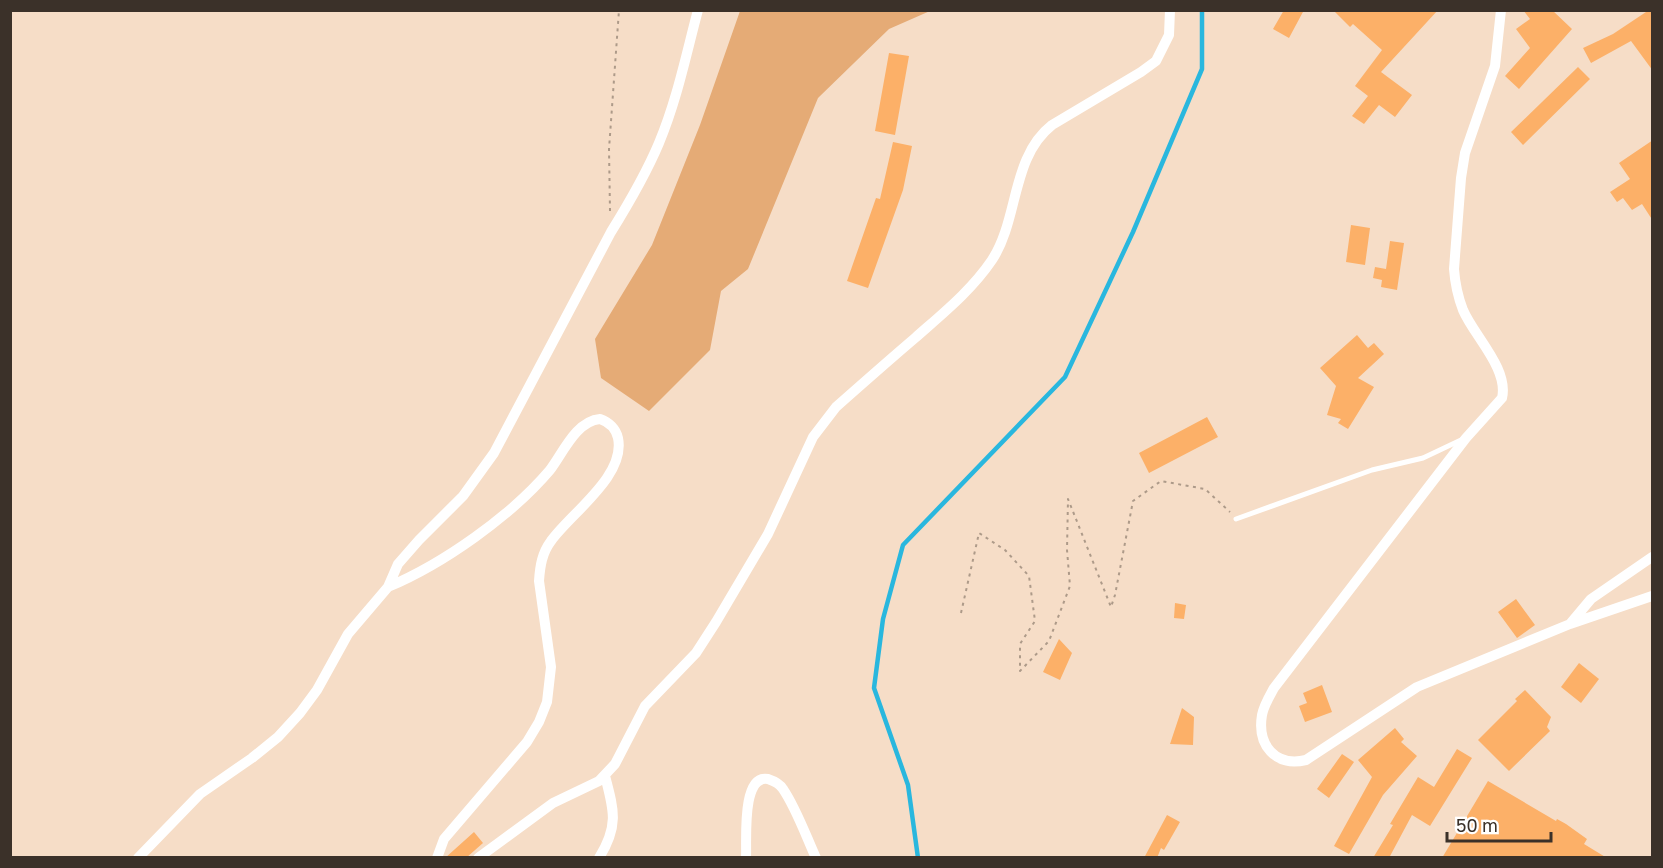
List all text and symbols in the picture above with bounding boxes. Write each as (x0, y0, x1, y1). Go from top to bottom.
scale bar (1447, 805, 1550, 843)
text: 50 m (1456, 814, 1498, 836)

